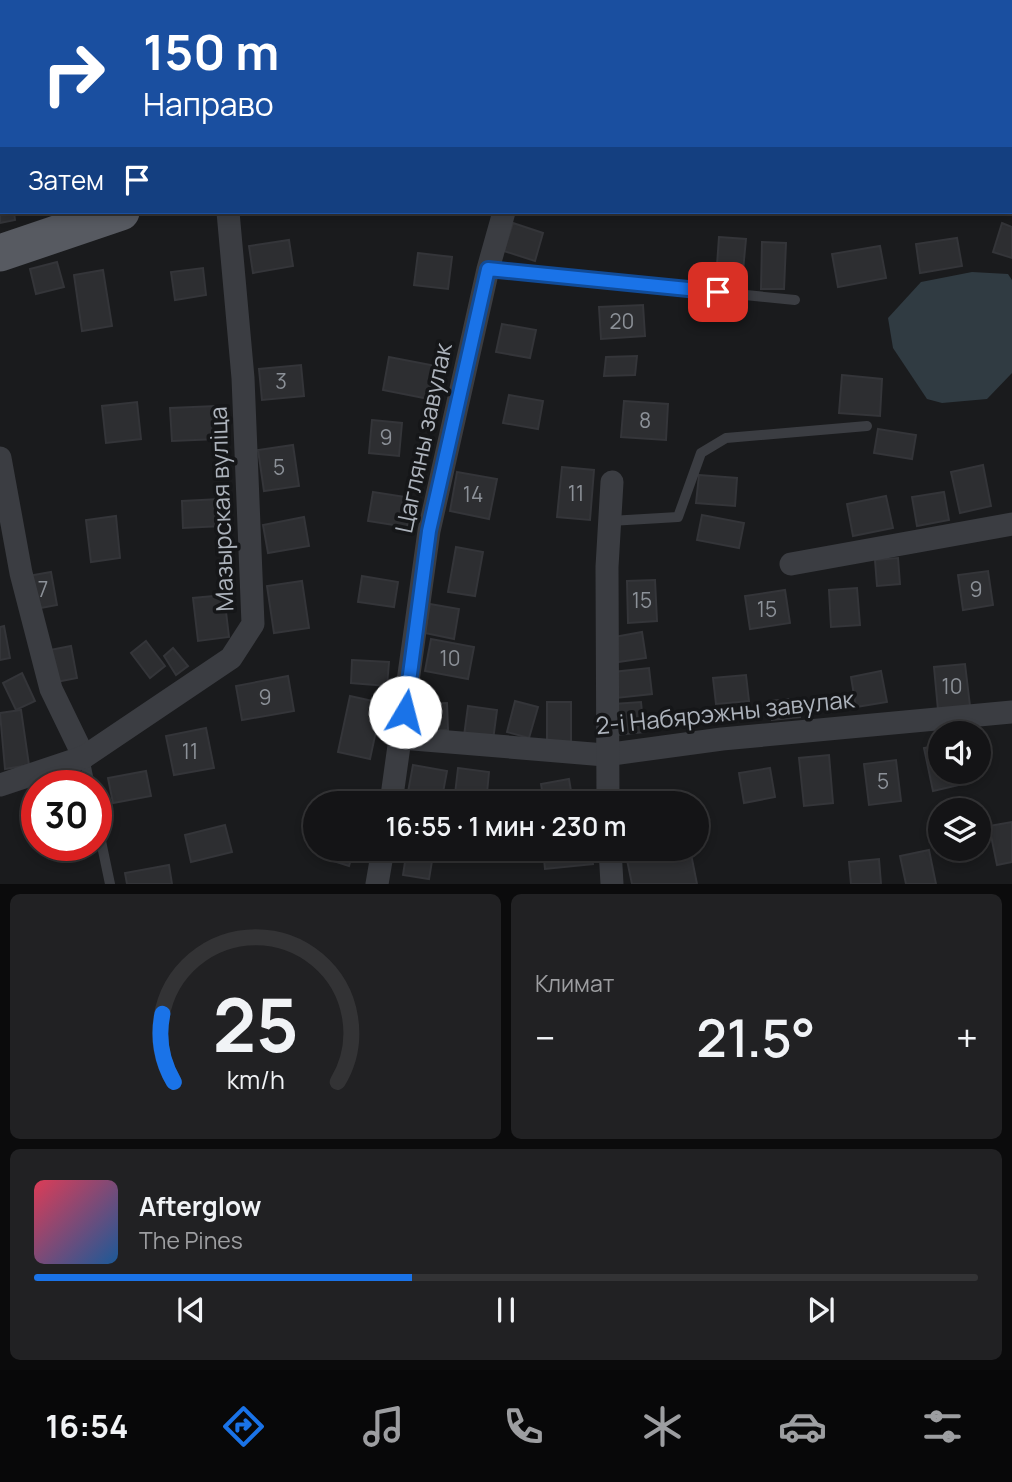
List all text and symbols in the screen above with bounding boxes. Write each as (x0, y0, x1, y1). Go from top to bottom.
text: 150 m (143, 18, 279, 85)
icon: right (28, 28, 119, 119)
text: Направо (143, 82, 274, 126)
icon: arrive (118, 161, 156, 199)
text: Затем (28, 162, 104, 198)
pin (688, 262, 748, 322)
icon: arrive (699, 273, 737, 311)
house number: 20 (610, 307, 634, 335)
street label: Цагляны завулак (386, 339, 459, 536)
house number: 3 (275, 367, 287, 395)
street label: Мазырская вуліца (200, 406, 241, 612)
house number: 8 (639, 406, 651, 434)
house number: 9 (379, 423, 393, 451)
house number: 5 (273, 453, 285, 481)
house number: 11 (568, 479, 584, 507)
house number: 14 (463, 480, 483, 508)
house number: 7 (38, 575, 48, 603)
house number: 9 (969, 575, 983, 603)
house number: 15 (632, 586, 652, 614)
house number: 15 (757, 595, 777, 623)
house number: 10 (440, 644, 461, 672)
house number: 10 (942, 672, 963, 700)
position arrow (368, 675, 442, 749)
street label: 2-і Набярэжны завулак (594, 681, 857, 741)
house number: 9 (258, 683, 272, 711)
map controls (928, 721, 991, 861)
button: sound (928, 721, 991, 784)
house number: 11 (182, 737, 198, 765)
house number: 5 (877, 767, 889, 795)
speed limit sign: 30 (21, 770, 112, 861)
button: layers (928, 798, 991, 861)
text: 16:55 · 1 мин · 230 m (385, 808, 627, 844)
text: Климат (535, 967, 614, 999)
text: 25 (212, 975, 299, 1075)
text: 21.5° (696, 1002, 815, 1073)
text: − (535, 1011, 556, 1063)
text: + (956, 1011, 978, 1063)
text: km/h (226, 1062, 285, 1097)
text: Afterglow (139, 1188, 261, 1224)
text: The Pines (139, 1224, 243, 1256)
icon: previous (172, 1291, 210, 1329)
icon: pause (487, 1291, 525, 1329)
icon: next (802, 1291, 840, 1329)
icon: directions (219, 1402, 268, 1451)
icon: music (359, 1402, 408, 1451)
icon: phone (499, 1402, 548, 1451)
icon: climate (638, 1402, 687, 1451)
icon: car (778, 1402, 827, 1451)
icon: filters (918, 1402, 967, 1451)
text: 16:54 (45, 1404, 128, 1448)

